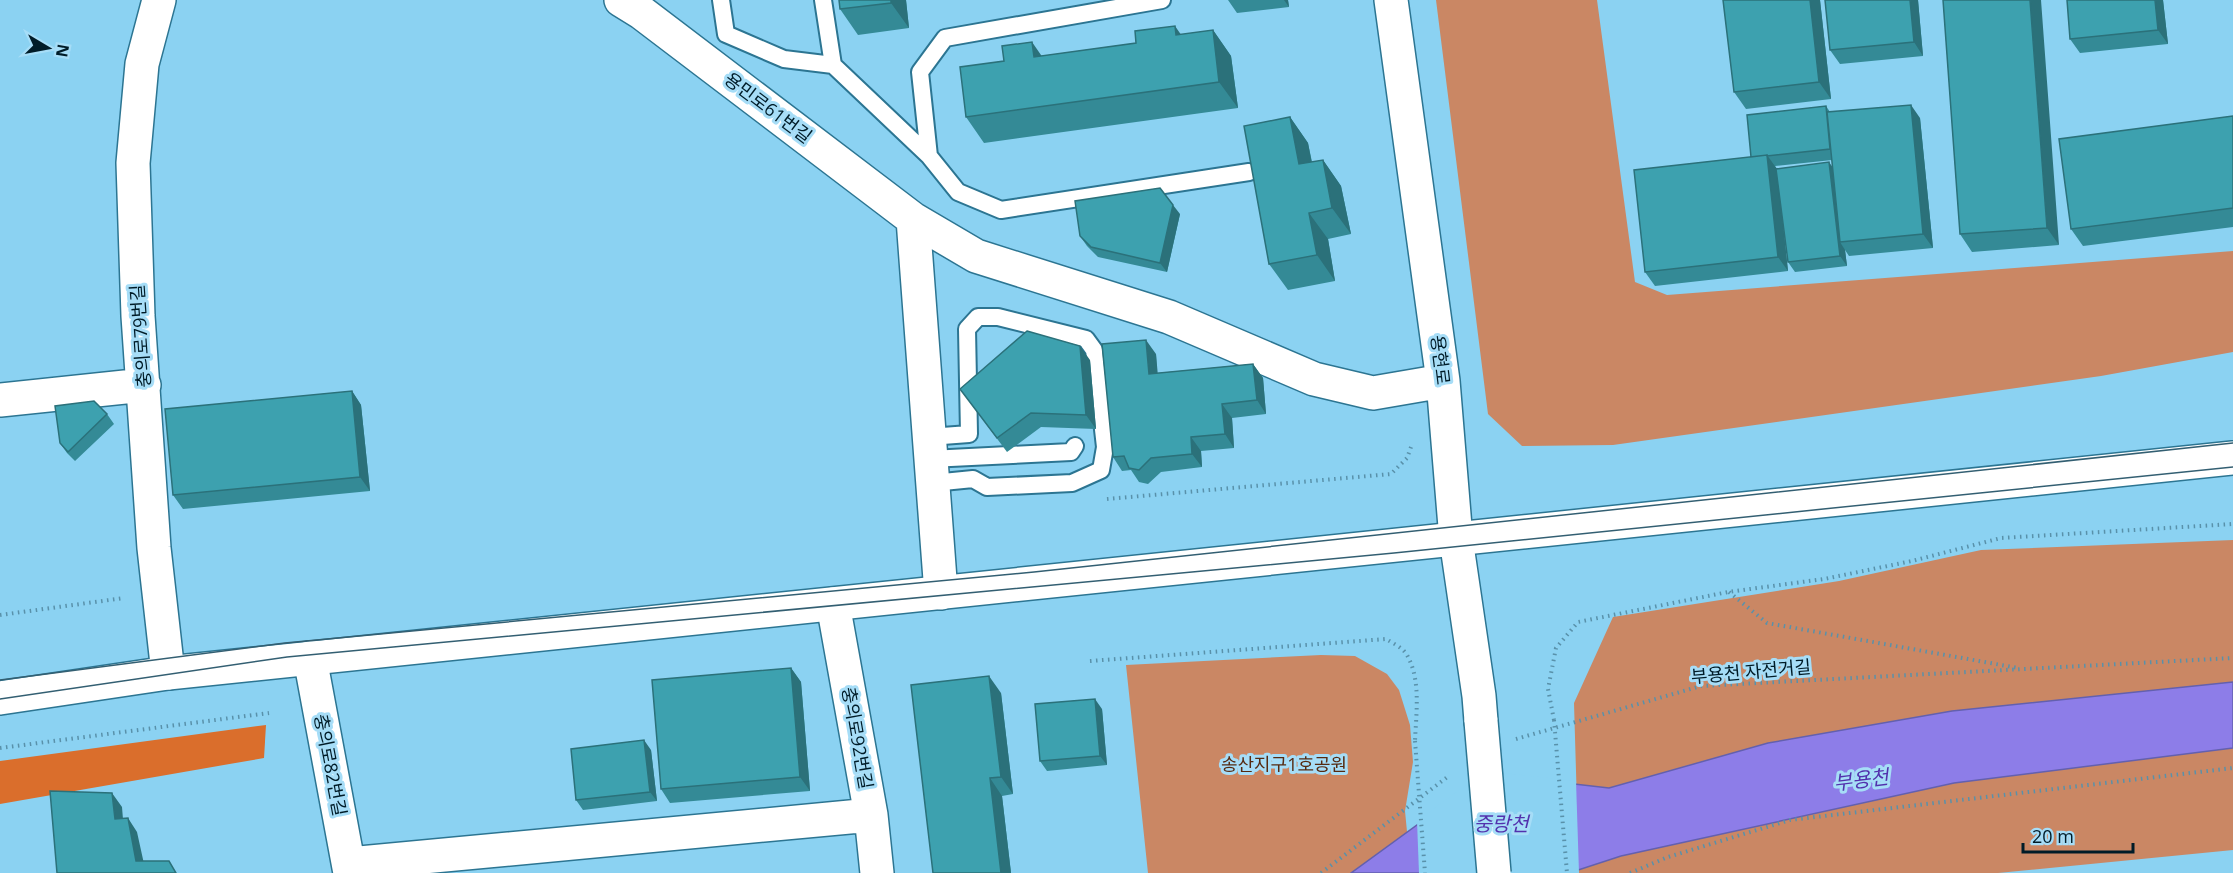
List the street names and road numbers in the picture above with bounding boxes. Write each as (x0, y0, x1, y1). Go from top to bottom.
street label: 용민로61번길 (720, 67, 817, 148)
street label: 충의로79번길 (124, 284, 156, 388)
street label: 용현로 (1426, 334, 1456, 386)
street label: 부용천 자전거길 (1690, 654, 1812, 688)
street label: 충의로92번길 (837, 685, 879, 791)
street label: 충의로82번길 (309, 712, 353, 818)

